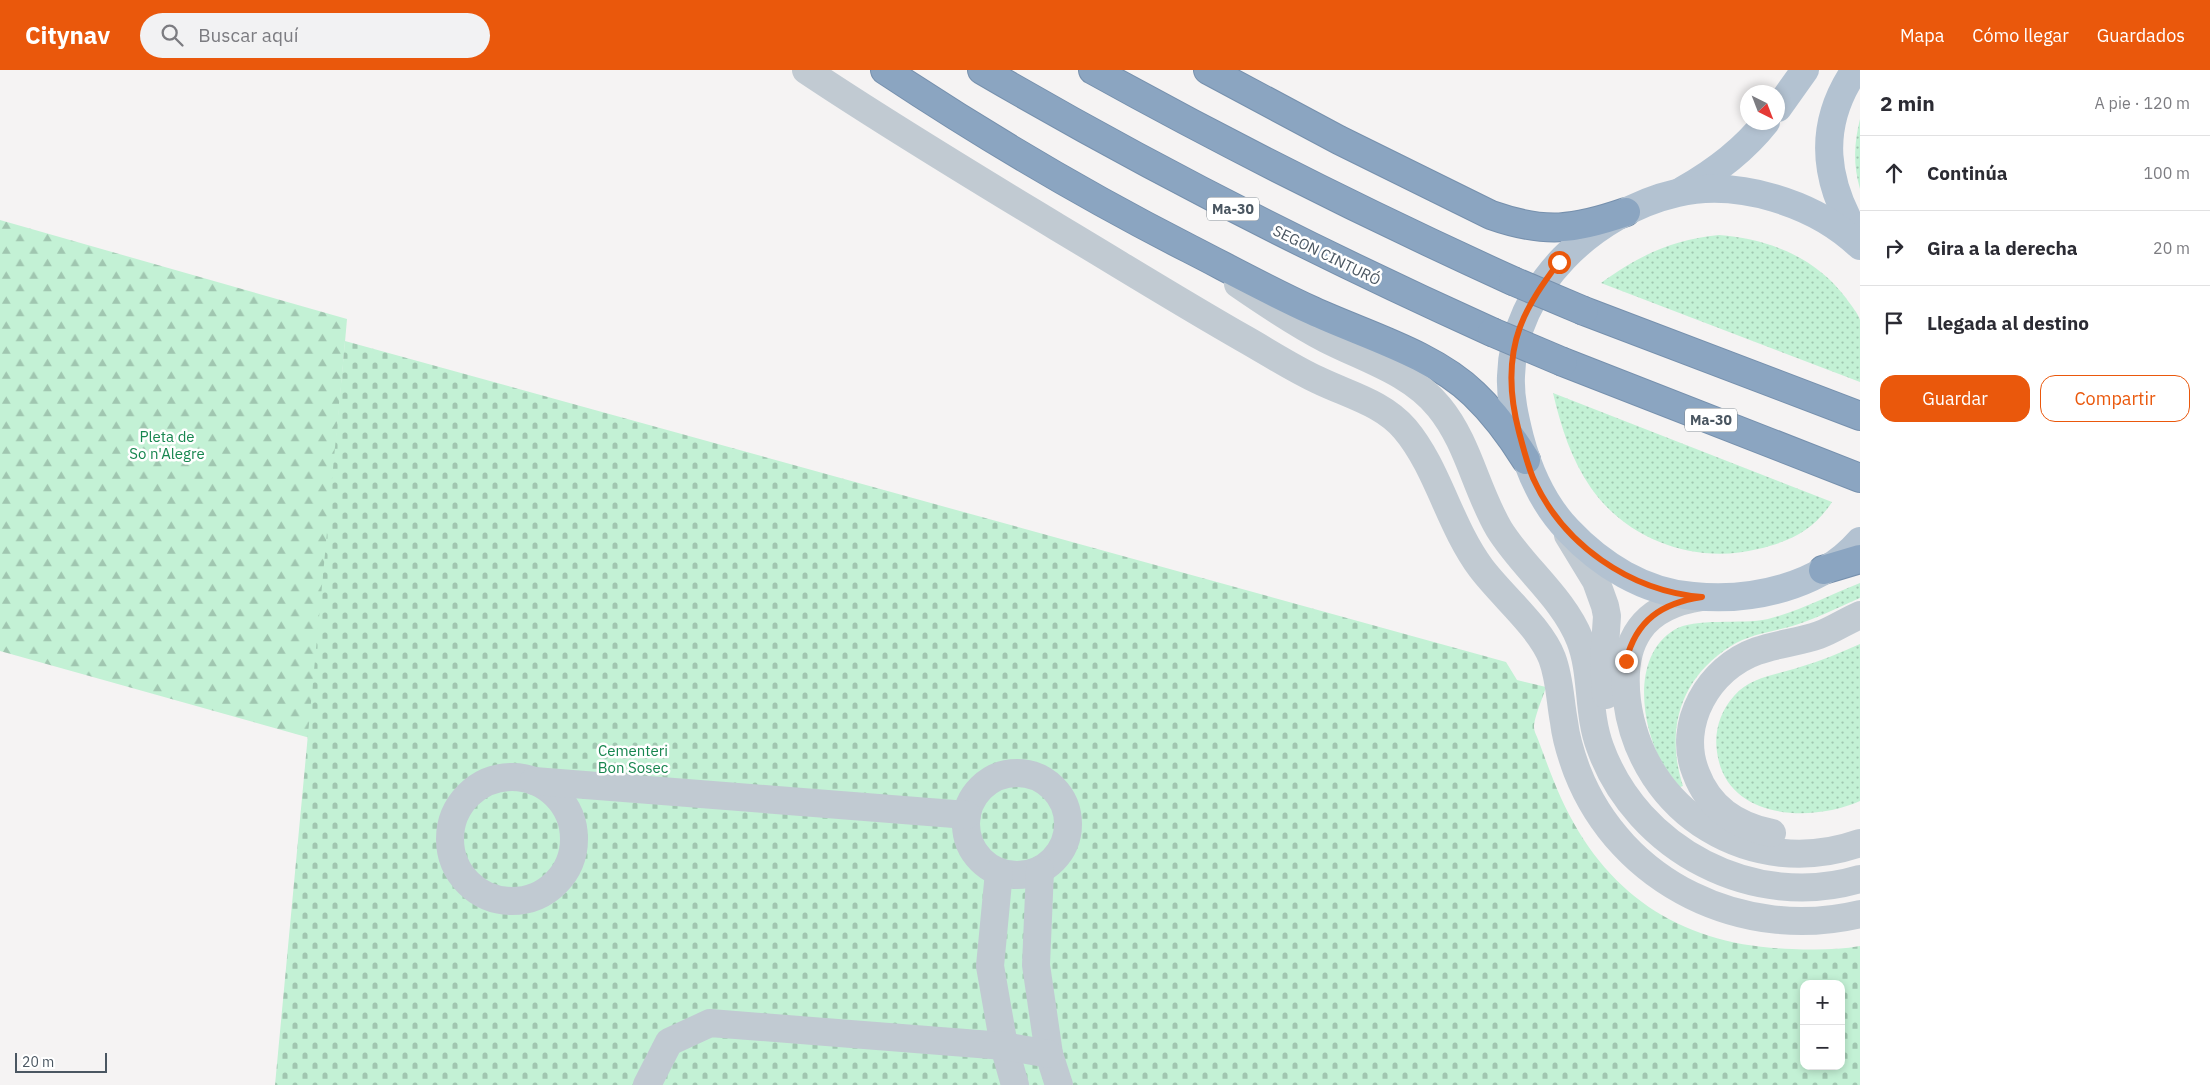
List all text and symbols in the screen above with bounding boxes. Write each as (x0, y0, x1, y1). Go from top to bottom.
search box (140, 13, 490, 58)
text: Citynav (25, 19, 110, 51)
icon: search (158, 21, 186, 49)
text: Buscar aquí (198, 23, 298, 47)
text: Mapa (1900, 24, 1944, 47)
text: Cómo llegar (1972, 24, 2069, 47)
text: Guardados (2097, 24, 2185, 47)
north arrow (1740, 85, 1785, 130)
text: 2 min (1880, 89, 1935, 117)
text: A pie · 120 m (2095, 93, 2190, 113)
icon: ahead (1880, 159, 1908, 187)
text: Continúa (1927, 161, 2008, 185)
text: 100 m (2143, 163, 2190, 183)
road number: Ma-30 (1207, 198, 1259, 220)
street label: SEGON CINTURÓ (1270, 221, 1384, 289)
icon: right (1880, 234, 1908, 262)
text: Gira a la derecha (1927, 236, 2078, 260)
text: 20 m (2153, 238, 2190, 258)
route start (1548, 251, 1571, 274)
icon: arrive (1880, 309, 1908, 337)
text: Llegada al destino (1927, 311, 2089, 335)
button: Guardar (1880, 375, 2030, 422)
button: Compartir (2040, 375, 2190, 422)
road number: Ma-30 (1685, 408, 1737, 432)
park label: Pleta de So n'Alegre (129, 427, 205, 463)
route end (1615, 650, 1638, 673)
park label: Cementeri Bon Sosec (598, 741, 669, 777)
map controls (1800, 980, 1845, 1070)
button: + (1800, 980, 1845, 1025)
button: − (1800, 1025, 1845, 1070)
scale bar (15, 1050, 108, 1073)
text: 20 m (22, 1053, 54, 1071)

